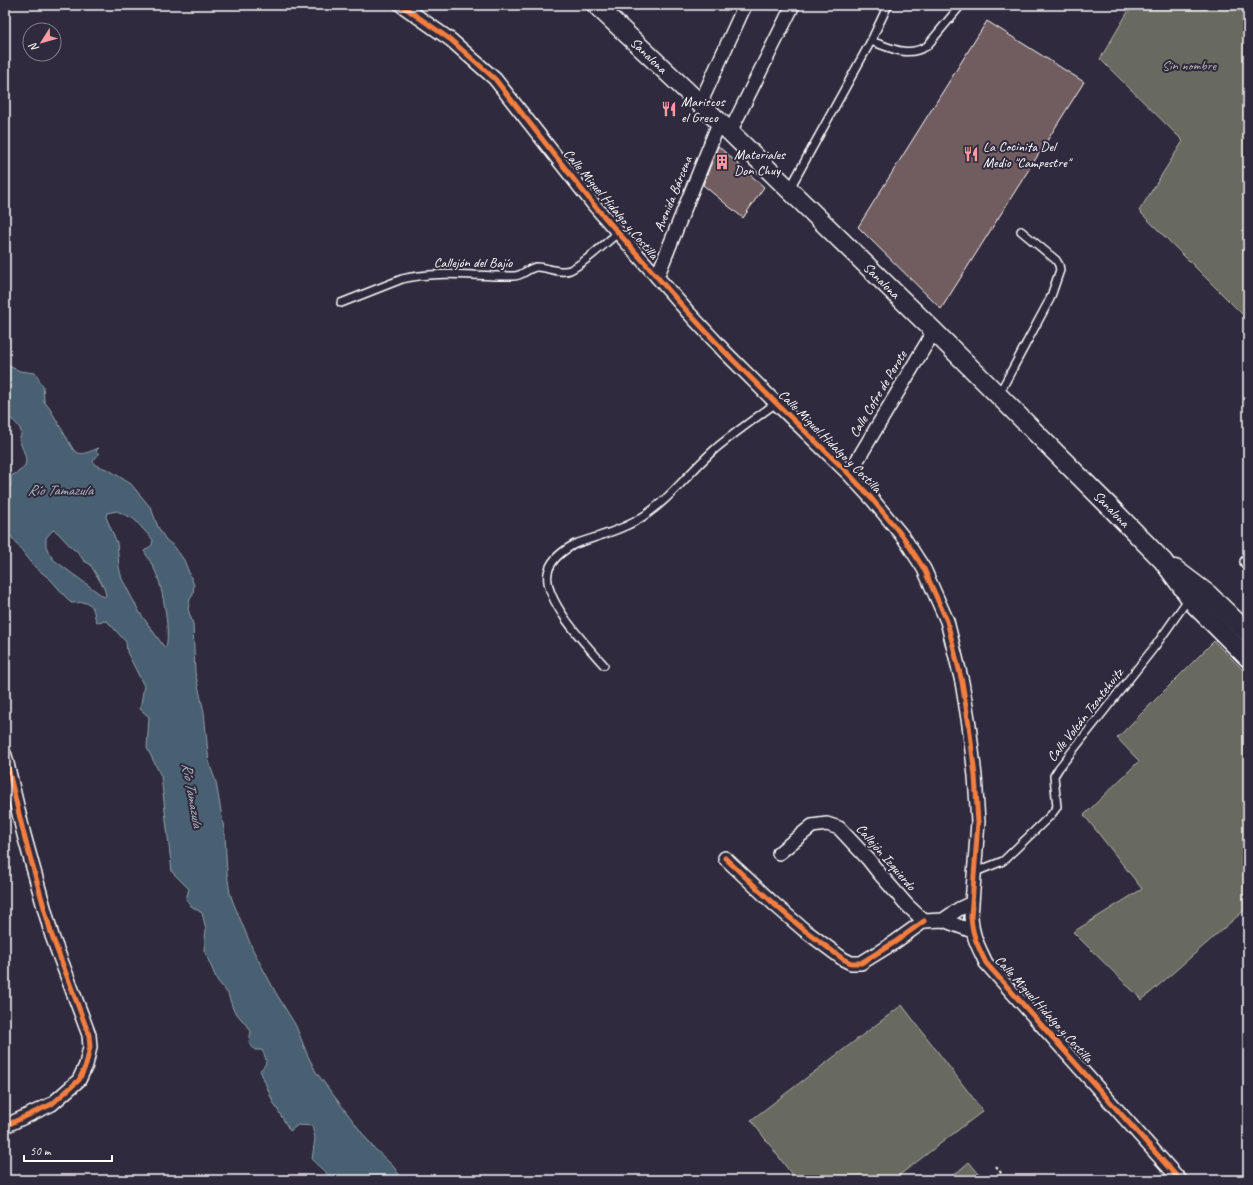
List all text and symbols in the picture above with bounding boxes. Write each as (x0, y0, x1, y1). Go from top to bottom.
north arrow (22, 22, 62, 62)
street label: Sanalona (627, 34, 672, 77)
text: N (25, 39, 42, 55)
park label: Sin nombre (1162, 57, 1218, 74)
place label: Mariscos el Greco (681, 93, 726, 126)
restaurant icon: Mariscos el Greco (660, 100, 678, 118)
place label: La Cocinita Del Medio "Campestre" (983, 138, 1073, 171)
street label: Calle Miguel Hidalgo y Costilla (560, 145, 663, 264)
restaurant icon: La Cocinita Del Medio "Campestre" (962, 145, 980, 163)
place label: Materiales Don Chuy (734, 146, 786, 179)
street label: Avenida Bárcena (650, 153, 696, 234)
building icon: Materiales Don Chuy (713, 153, 731, 171)
street label: Callejón del Bajío (434, 254, 513, 271)
street label: Sanalona (860, 259, 905, 303)
street label: Calle Cofre de Perote (846, 346, 911, 440)
street label: Calle Miguel Hidalgo y Costilla (775, 386, 886, 497)
water label: Río Tamazula (28, 481, 94, 500)
street label: Sanalona (1090, 487, 1134, 531)
street label: Calle Volcán Tzontehuitz (1043, 664, 1128, 765)
water label: Río Tamazula (177, 761, 207, 831)
street label: Callejón Izquierdo (852, 820, 920, 895)
street label: Calle Miguel Hidalgo y Costilla (991, 952, 1098, 1067)
scale bar (24, 1137, 112, 1163)
text: 50 m (30, 1143, 52, 1159)

